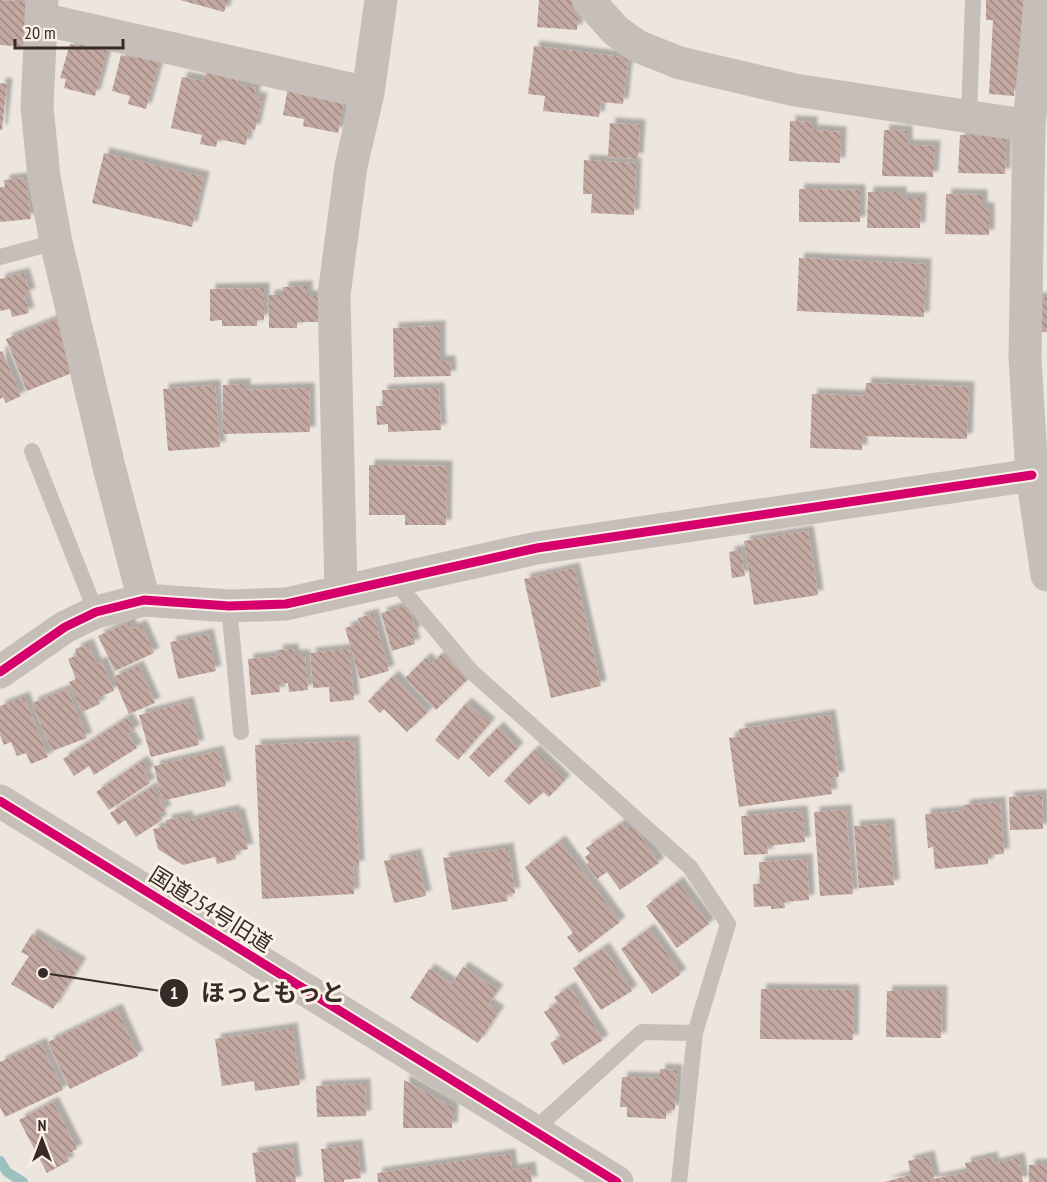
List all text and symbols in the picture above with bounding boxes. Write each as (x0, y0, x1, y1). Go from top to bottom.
scale bar (15, 12, 123, 50)
text: 20 m (24, 21, 56, 44)
street label: 国道254号旧道 (144, 860, 278, 958)
callout: ほっともっと (159, 972, 357, 1014)
text: ほっともっと (201, 977, 345, 1008)
text: 1 (170, 981, 178, 1004)
north arrow (12, 1110, 72, 1170)
text: N (38, 1115, 46, 1135)

